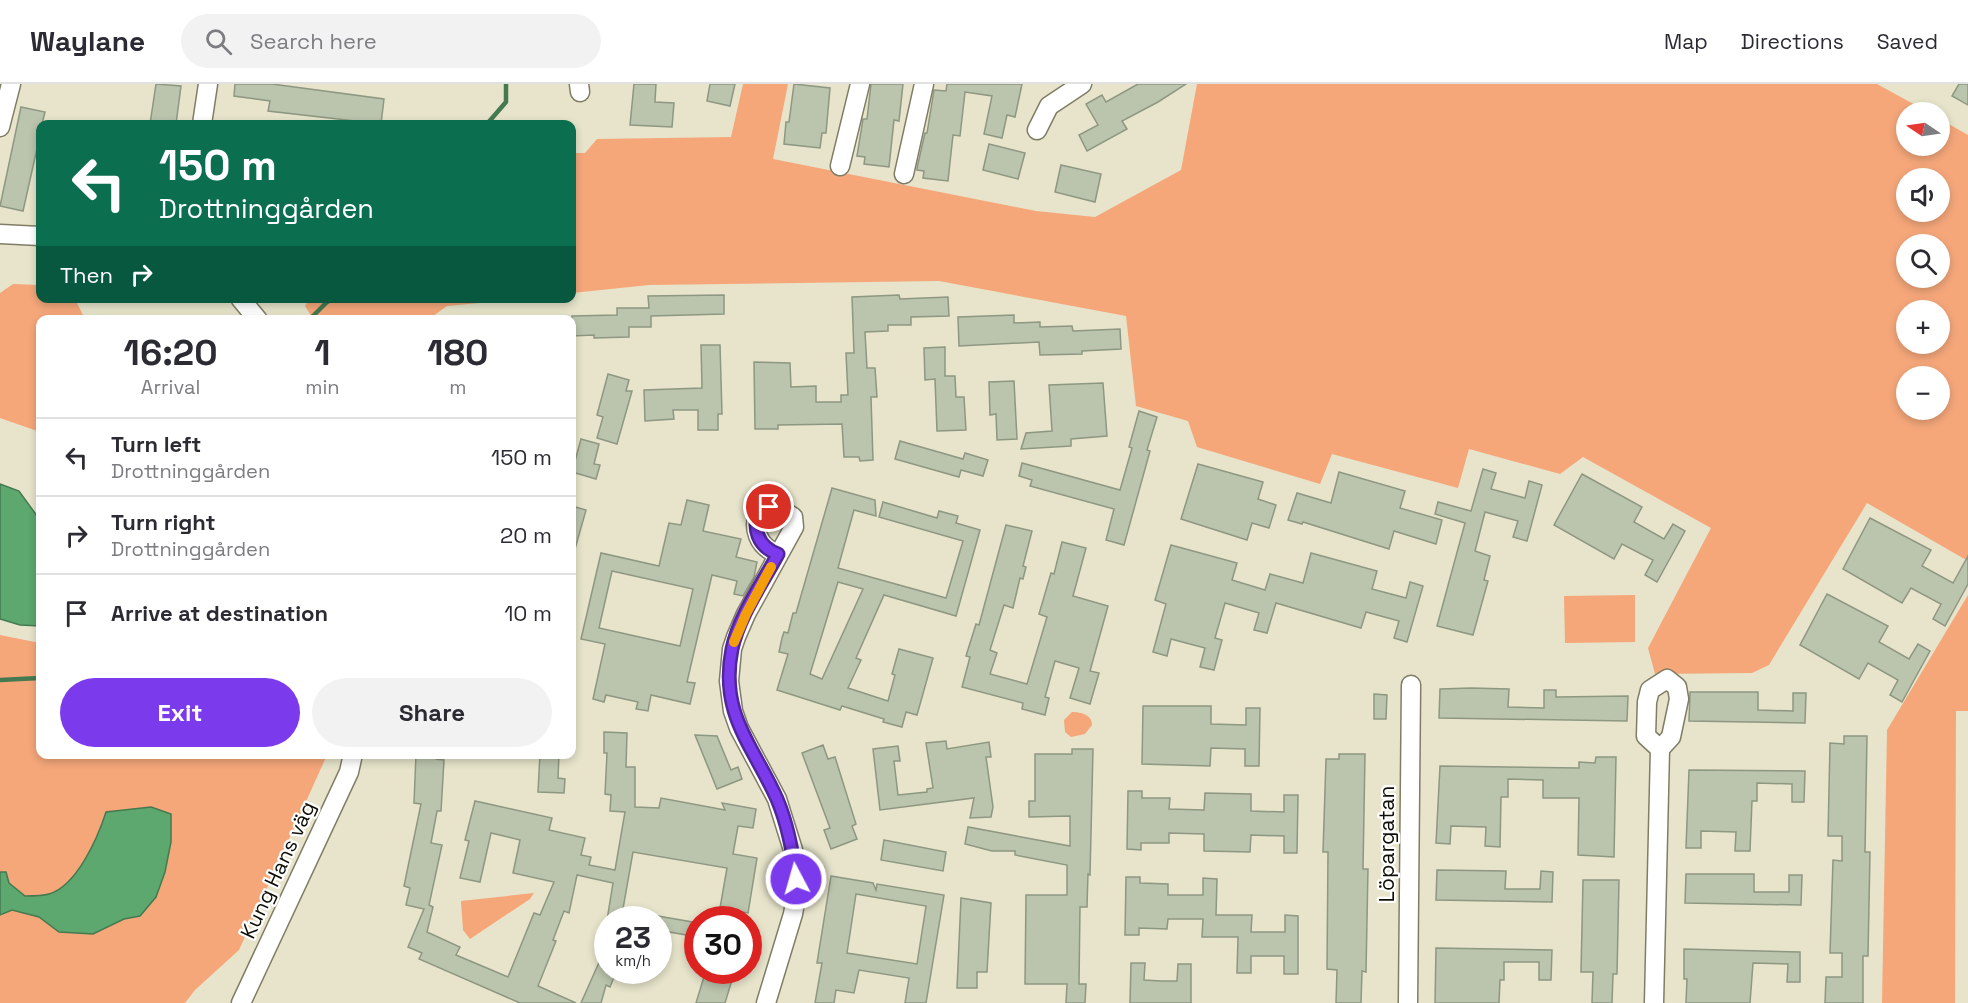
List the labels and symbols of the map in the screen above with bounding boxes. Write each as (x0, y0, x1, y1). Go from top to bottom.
north arrow (1896, 102, 1950, 156)
pin (743, 481, 794, 532)
street label: Löpargatan (1373, 786, 1400, 902)
street label: Kung Hans väg (234, 797, 321, 943)
position arrow (764, 847, 828, 911)
speed limit sign: 30 (684, 906, 762, 984)

